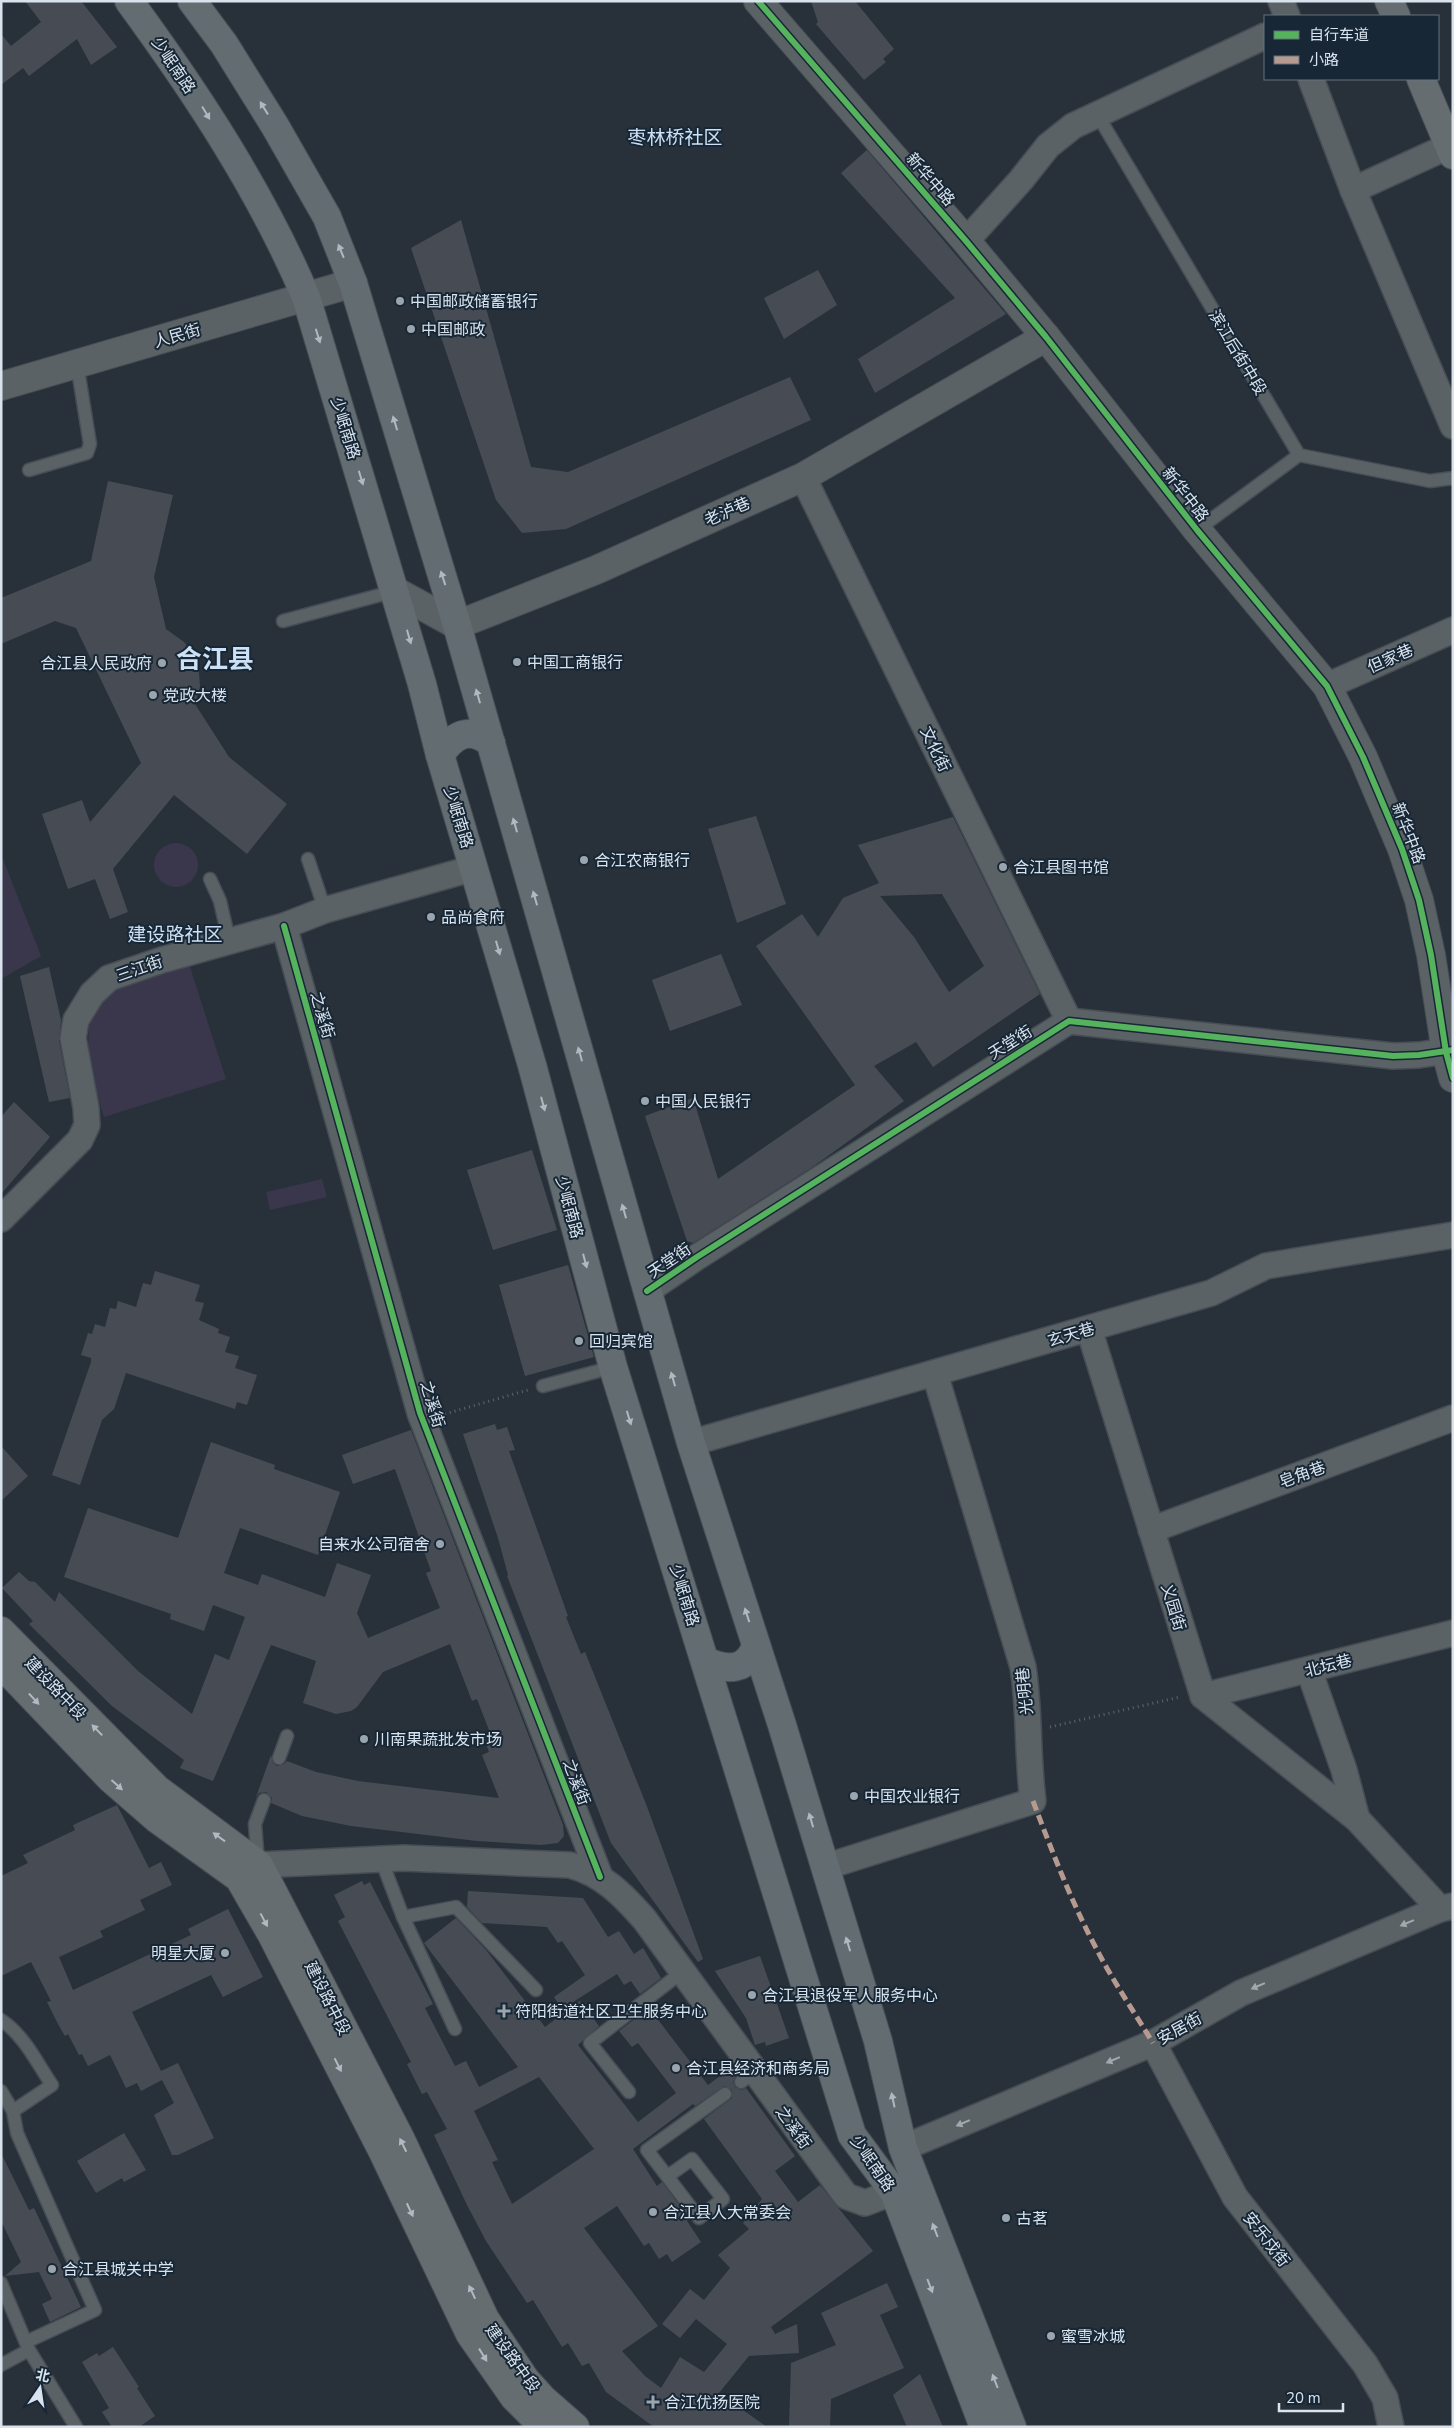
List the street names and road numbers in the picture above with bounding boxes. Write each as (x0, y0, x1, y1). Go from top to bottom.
street label: 少岷南路 (146, 33, 200, 98)
street label: 新华中路 (901, 148, 960, 211)
street label: 滨江后街中段 (1203, 306, 1271, 399)
street label: 人民街 (151, 319, 203, 353)
street label: 少岷南路 (325, 394, 365, 462)
street label: 新华中路 (1157, 463, 1214, 527)
street label: 老泸巷 (701, 492, 754, 532)
street label: 但家巷 (1364, 639, 1417, 679)
street label: 文化街 (915, 723, 956, 776)
street label: 少岷南路 (438, 783, 478, 851)
street label: 新华中路 (1386, 800, 1430, 867)
street label: 三江街 (113, 951, 166, 987)
street label: 之溪街 (305, 989, 339, 1041)
street label: 天堂街 (984, 1021, 1037, 1065)
street label: 少岷南路 (550, 1173, 588, 1241)
street label: 天堂街 (644, 1238, 696, 1283)
street label: 玄天巷 (1045, 1318, 1097, 1352)
street label: 之溪街 (415, 1378, 450, 1430)
street label: 皂角巷 (1276, 1456, 1329, 1493)
street label: 少岷南路 (664, 1561, 704, 1629)
street label: 义园街 (1156, 1581, 1191, 1633)
street label: 北坛巷 (1302, 1649, 1354, 1682)
street label: 建设路中段 (20, 1652, 91, 1725)
street label: 光明巷 (1012, 1666, 1038, 1716)
street label: 之溪街 (557, 1756, 595, 1809)
street label: 建设路中段 (299, 1958, 355, 2039)
street label: 安居街 (1153, 2008, 1206, 2050)
street label: 之溪街 (770, 2102, 816, 2153)
street label: 少岷南路 (845, 2131, 900, 2196)
street label: 安乐戍街 (1238, 2208, 1295, 2272)
street label: 建设路中段 (480, 2320, 545, 2397)

